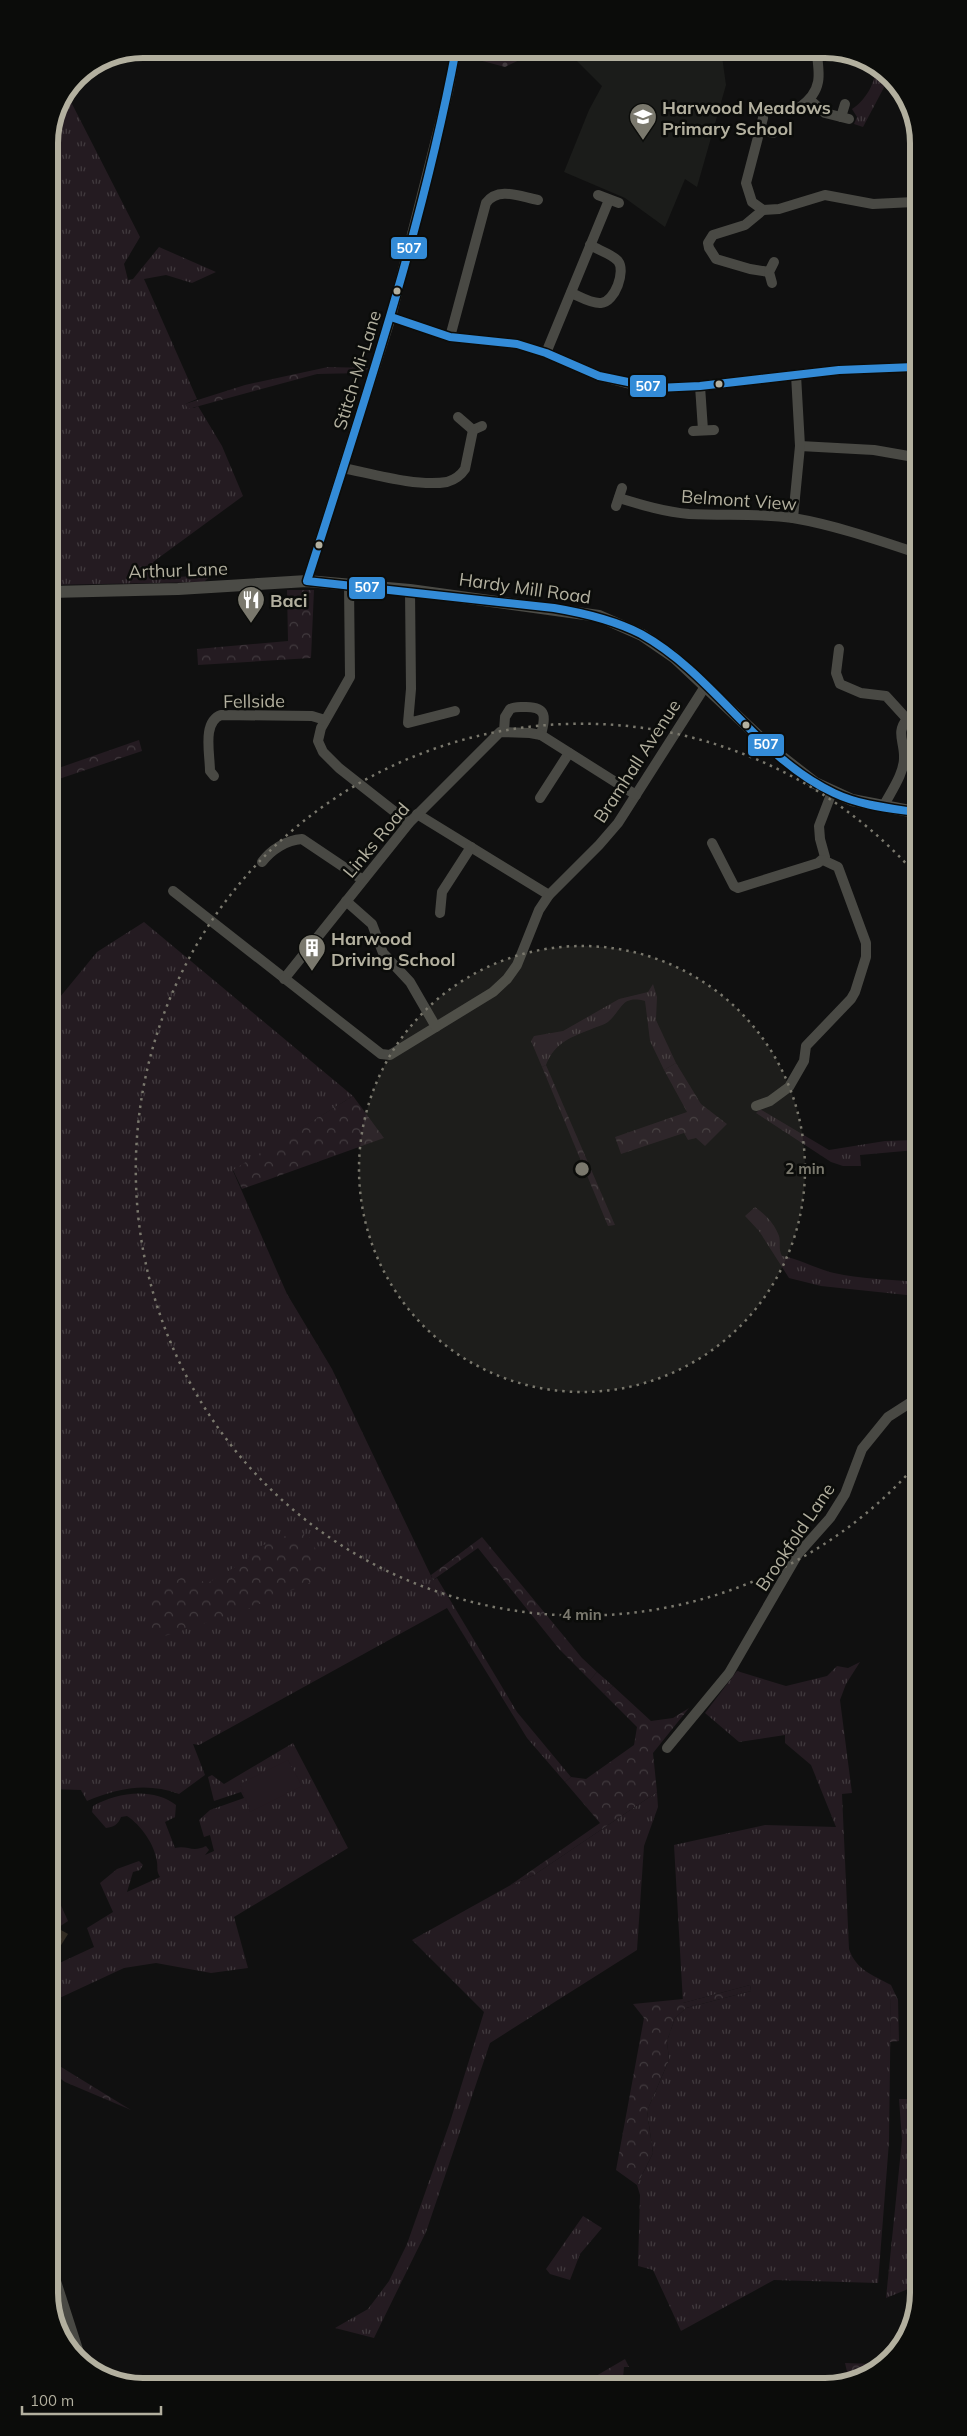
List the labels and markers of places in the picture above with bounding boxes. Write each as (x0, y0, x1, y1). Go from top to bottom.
place label: Harwood Meadows Primary School (662, 96, 831, 140)
school or university icon: Harwood Meadows Primary School (628, 102, 658, 141)
unlabelled marker (392, 286, 402, 296)
unlabelled marker (714, 379, 724, 389)
unlabelled marker (314, 540, 324, 550)
restaurant icon: Baci (236, 585, 266, 624)
place label: Baci (270, 589, 307, 612)
unlabelled marker (741, 720, 751, 730)
place label: Harwood Driving School (331, 927, 456, 971)
building icon: Harwood Driving School (297, 933, 327, 972)
centre of rings (573, 1160, 591, 1178)

